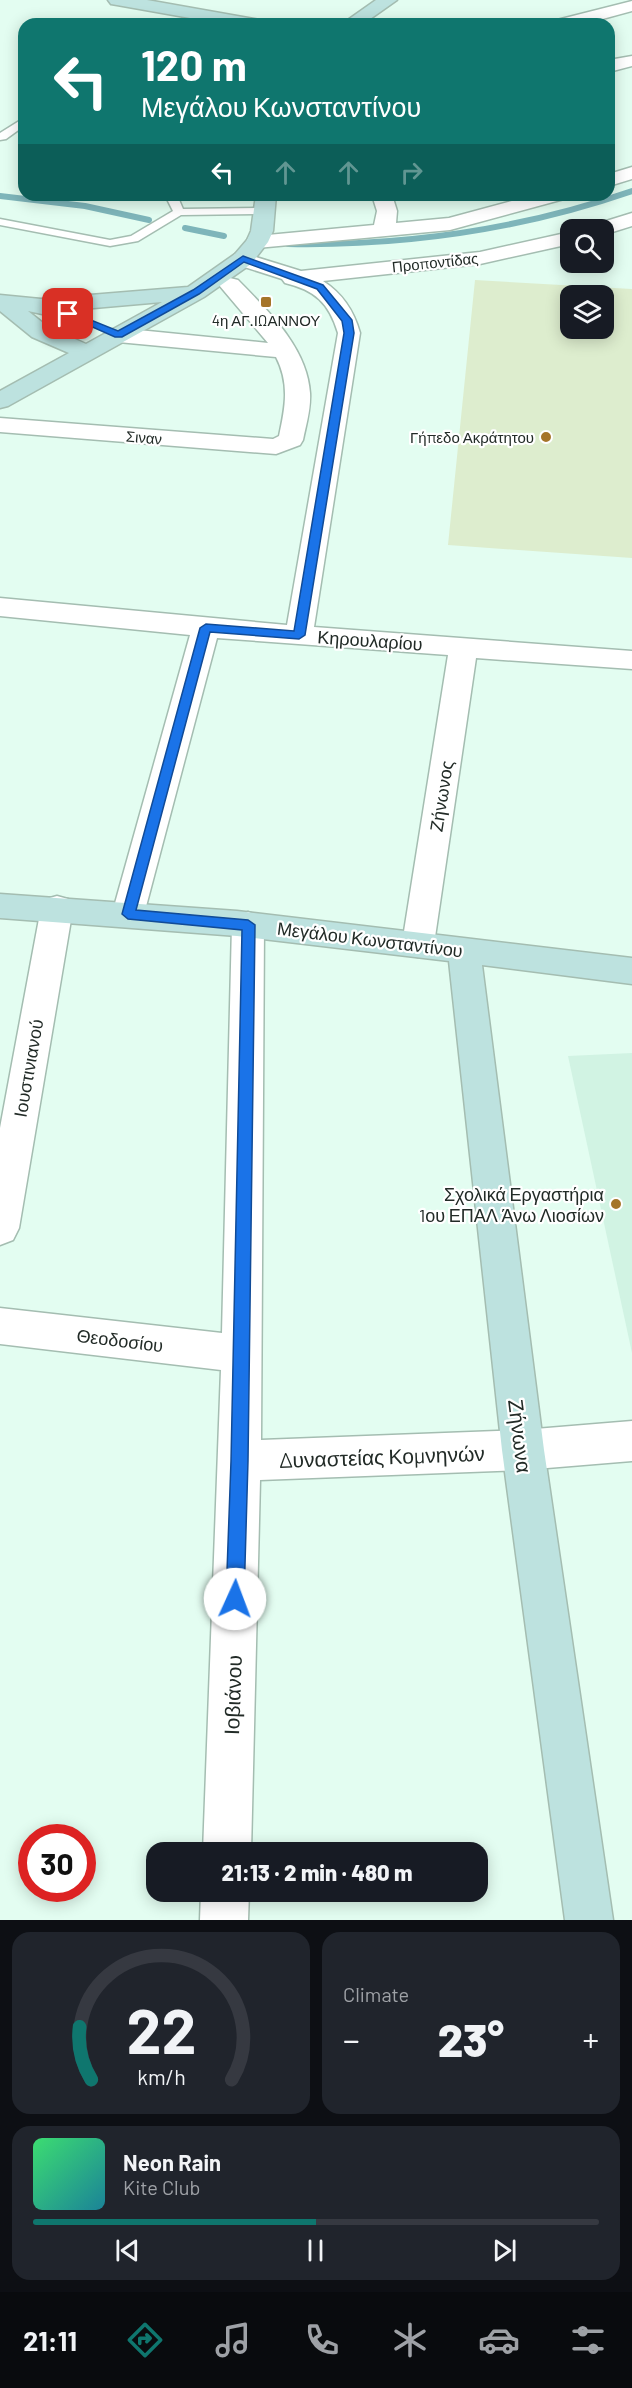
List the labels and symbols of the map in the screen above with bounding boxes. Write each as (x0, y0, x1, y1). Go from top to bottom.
street label: Προποντίδας (391, 249, 479, 275)
pin (42, 288, 93, 339)
marker: 4η ΑΓ.ΙΩΑΝΝΟΥ (259, 295, 273, 309)
place label: 4η ΑΓ.ΙΩΑΝΝΟΥ (212, 311, 320, 329)
street label: Σιναν (125, 426, 163, 448)
place label: Γήπεδο Ακράτητου (410, 428, 534, 446)
marker: Γήπεδο Ακράτητου (539, 430, 553, 444)
street label: Κηρουλαρίου (317, 625, 423, 655)
street label: Ζήνωνος (425, 759, 458, 833)
street label: Μεγάλου Κωνσταντίνου (276, 917, 464, 961)
street label: Ιουστινιανού (9, 1017, 47, 1119)
place label: Σχολικά Εργαστήρια 1ου ΕΠΑΛ Άνω Λιοσίων (419, 1183, 604, 1226)
marker: Σχολικά Εργαστήρια 1ου ΕΠΑΛ Άνω Λιοσίων (609, 1197, 623, 1211)
street label: Θεοδοσίου (75, 1324, 165, 1356)
street label: Ζήνωνα (504, 1398, 538, 1474)
street label: Δυναστείας Κομνηνών (279, 1440, 485, 1472)
position arrow (203, 1567, 267, 1631)
street label: Ιοβιάνου (218, 1655, 246, 1735)
speed limit sign: 30 (18, 1824, 96, 1902)

